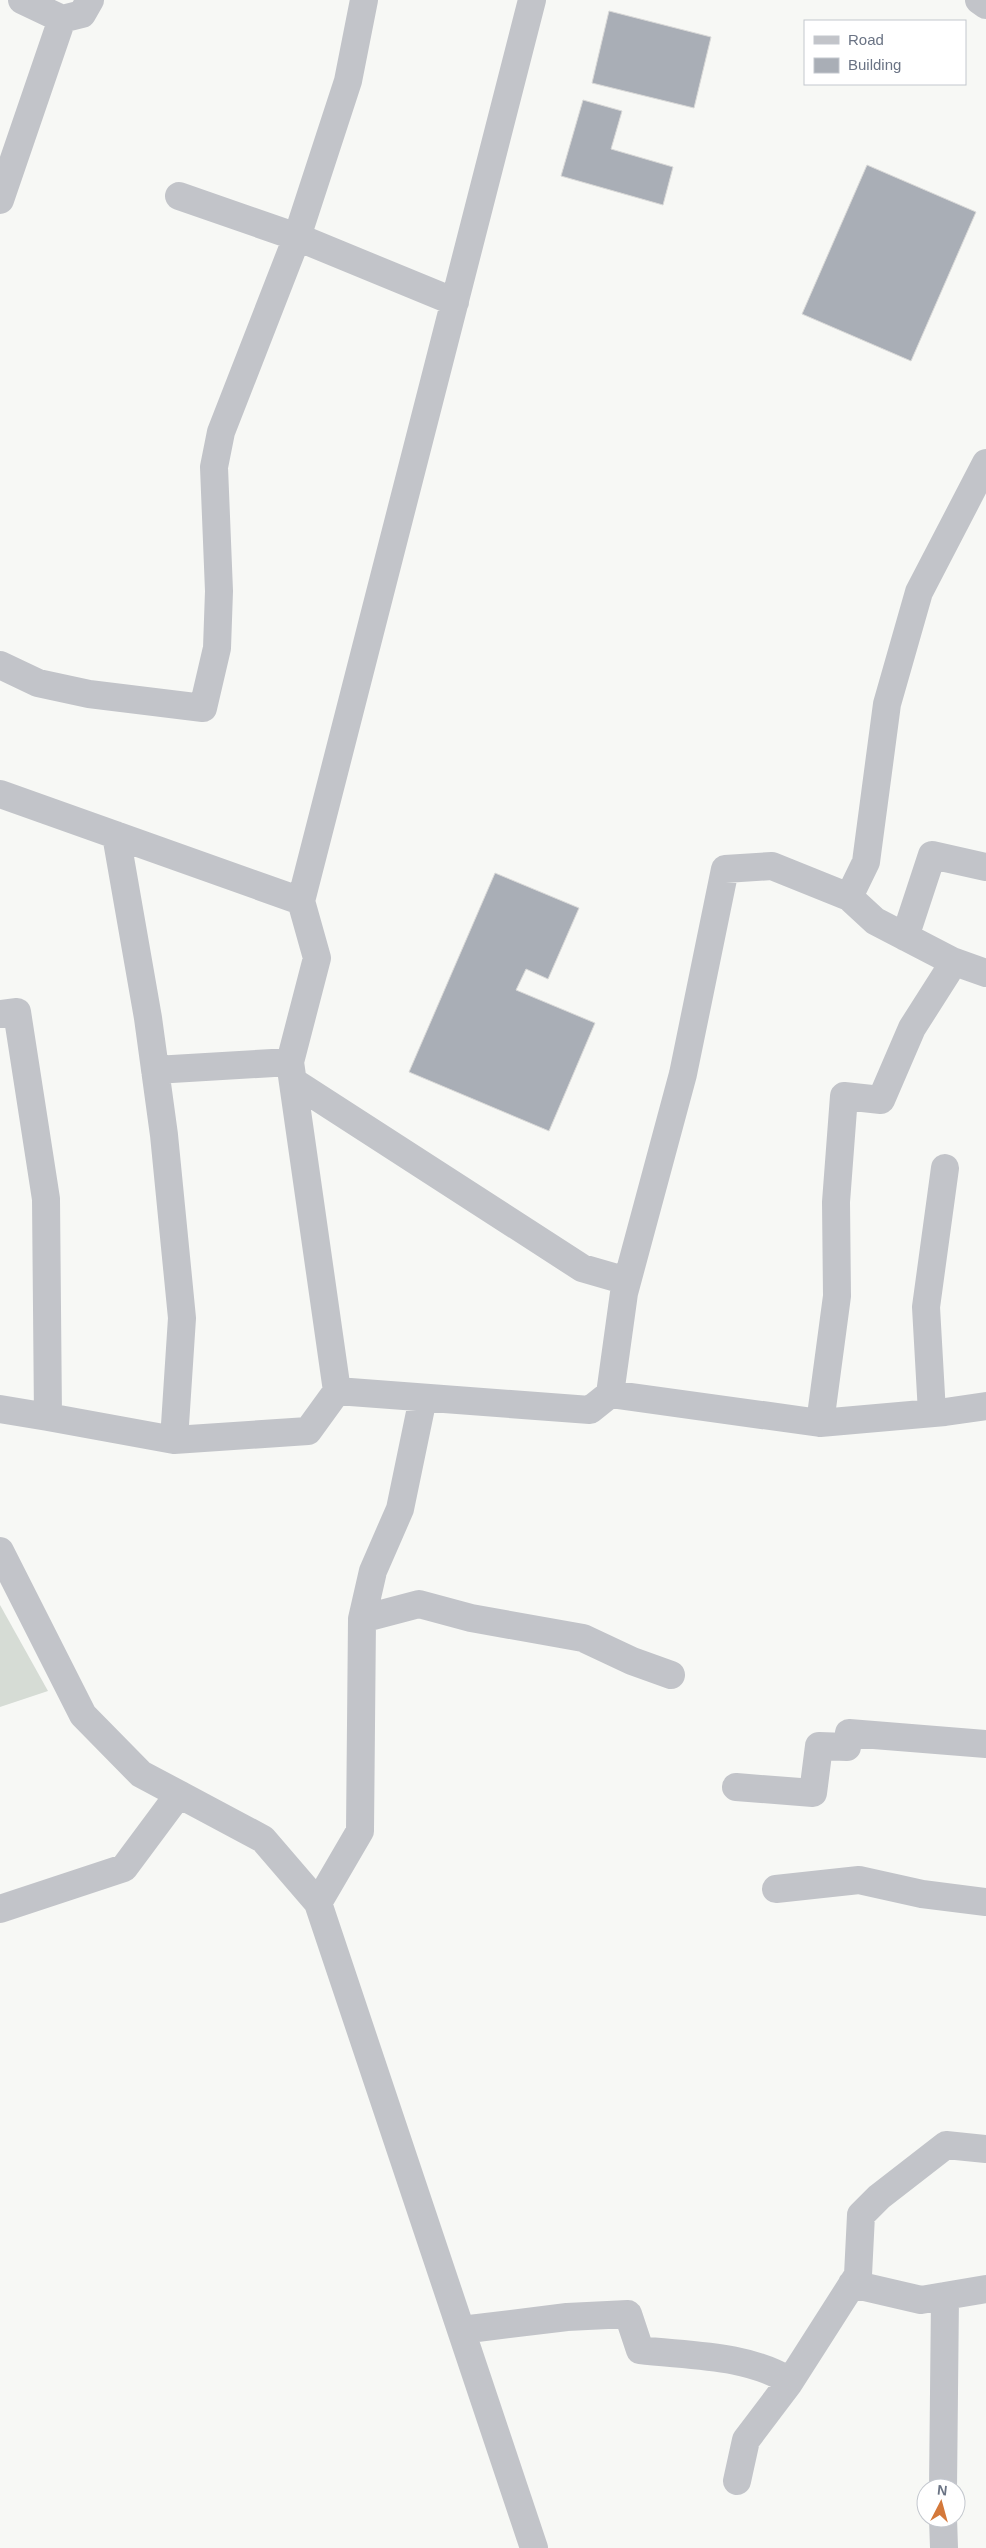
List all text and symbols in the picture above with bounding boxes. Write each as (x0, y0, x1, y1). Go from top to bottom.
legend (804, 20, 966, 85)
text: Road (848, 31, 884, 48)
text: Building (848, 56, 901, 73)
north arrow (916, 2478, 966, 2528)
text: N (936, 2482, 948, 2499)

